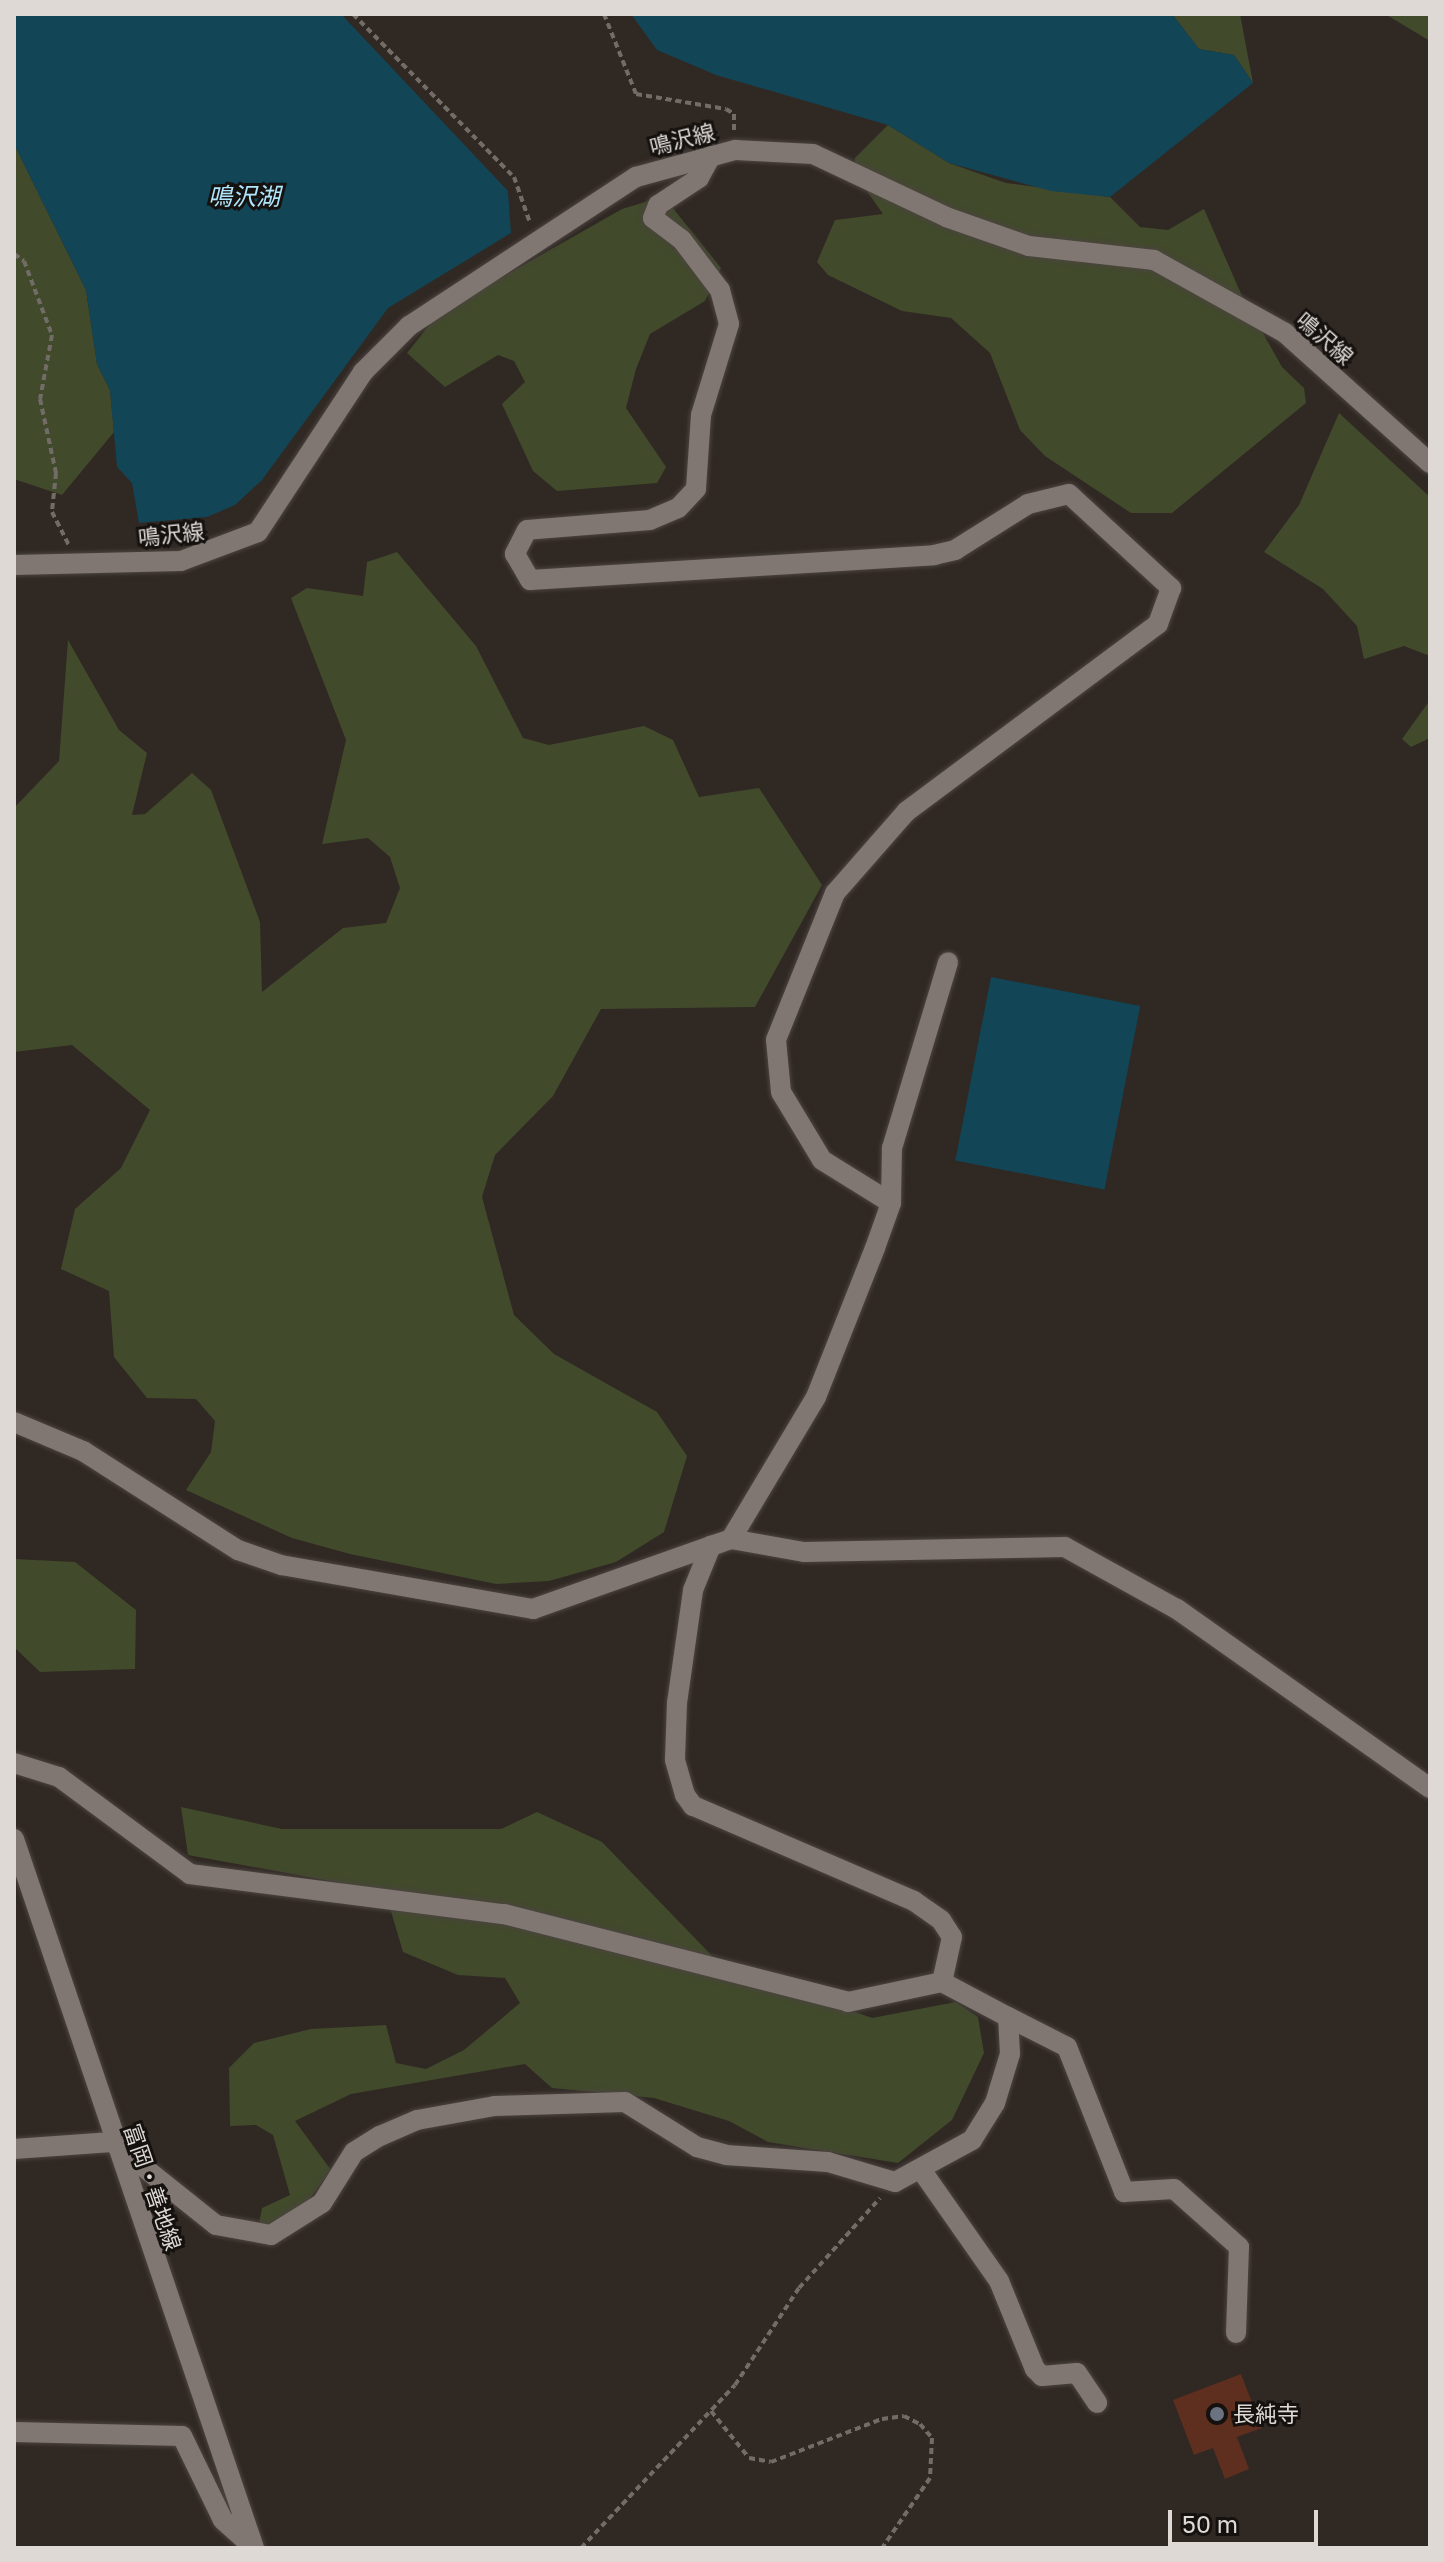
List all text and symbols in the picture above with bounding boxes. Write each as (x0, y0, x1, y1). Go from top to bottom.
street label: 鳴沢線 (647, 118, 717, 160)
water label: 鳴沢湖 (208, 182, 280, 210)
street label: 鳴沢線 (1291, 306, 1359, 370)
street label: 鳴沢線 (137, 517, 205, 551)
street label: 富岡・善地線 (119, 2120, 187, 2254)
place label: 長純寺 (1233, 2401, 1299, 2427)
marker: 長純寺 (1208, 2405, 1226, 2423)
scale bar (1172, 2494, 1322, 2544)
text: 50 m (1182, 2509, 1238, 2538)

